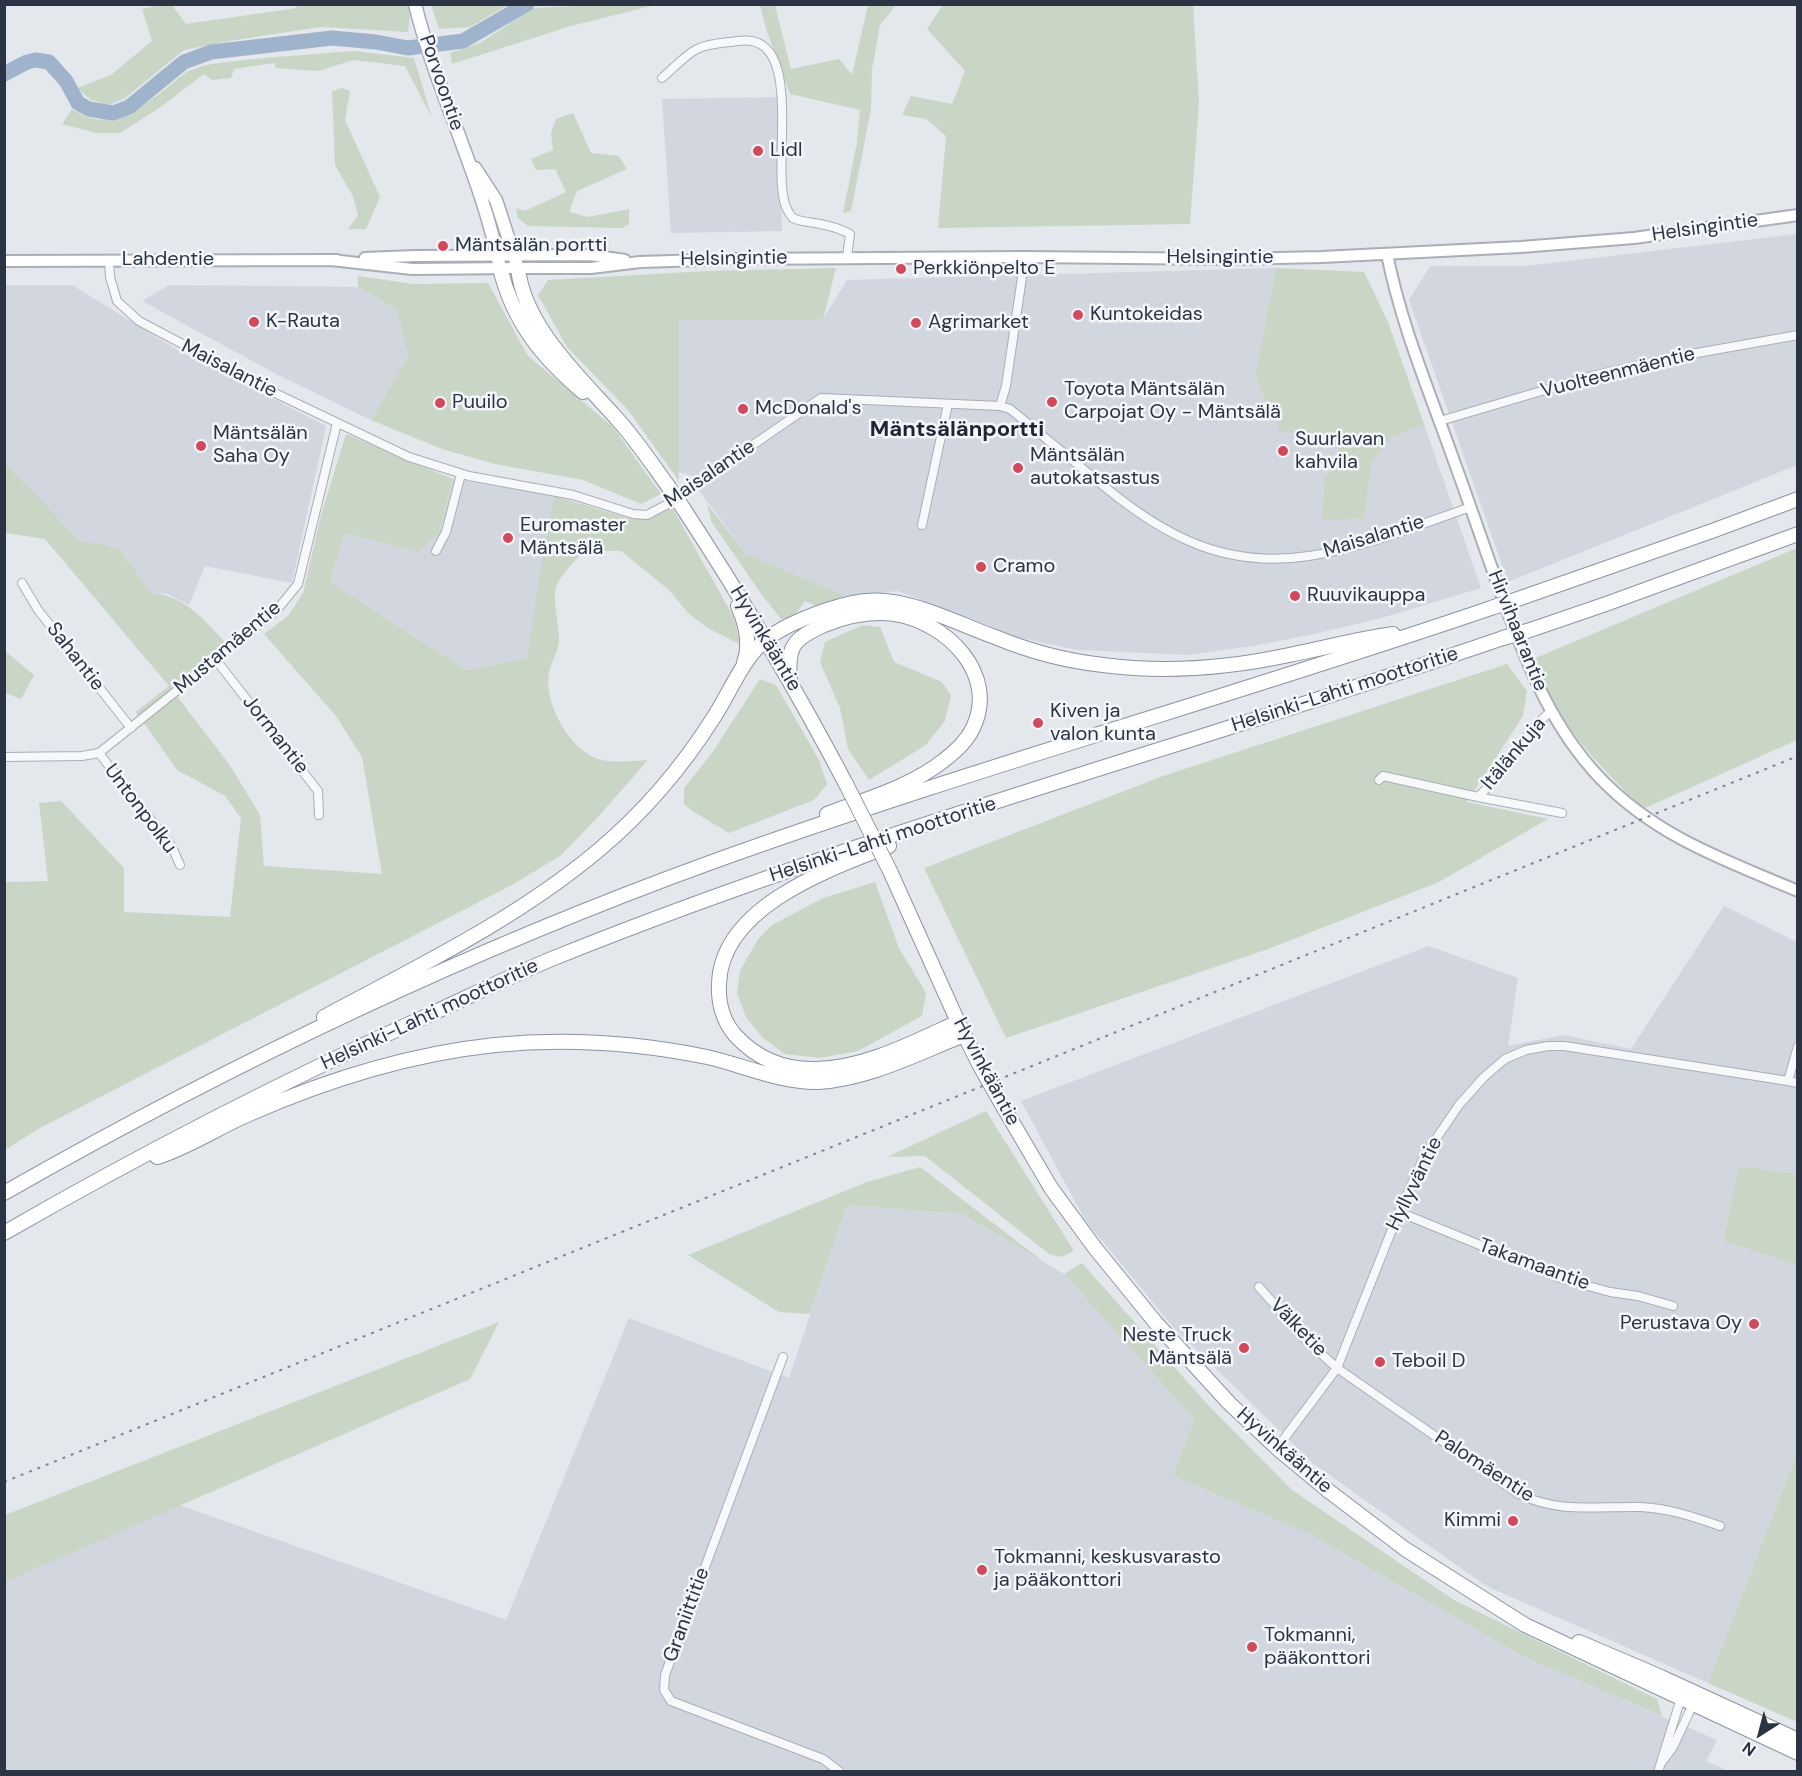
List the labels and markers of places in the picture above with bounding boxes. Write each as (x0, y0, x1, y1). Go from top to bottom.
place label: Lidl (770, 139, 802, 163)
marker: Lidl (751, 144, 765, 158)
place label: Mäntsälän portti (455, 234, 607, 258)
marker: Mäntsälän portti (436, 239, 450, 253)
place label: Perkkiönpelto E (913, 257, 1055, 281)
marker: Perkkiönpelto E (894, 262, 908, 276)
place label: Kuntokeidas (1090, 303, 1203, 327)
marker: Kuntokeidas (1071, 308, 1085, 322)
place label: K-Rauta (266, 310, 340, 334)
place label: Agrimarket (928, 311, 1029, 335)
marker: K-Rauta (247, 315, 261, 329)
marker: Agrimarket (909, 316, 923, 330)
place label: Toyota Mäntsälän Carpojat Oy - Mäntsälä (1064, 378, 1281, 425)
place label: Puuilo (452, 391, 508, 415)
marker: Toyota Mäntsälän Carpojat Oy - Mäntsälä (1045, 395, 1059, 409)
marker: Puuilo (433, 396, 447, 410)
place label: McDonald's (755, 397, 861, 421)
marker: McDonald's (736, 402, 750, 416)
place label: Mäntsälän Saha Oy (213, 422, 308, 469)
place label: Suurlavan kahvila (1295, 428, 1384, 475)
marker: Mäntsälän Saha Oy (194, 439, 208, 453)
place label: Mäntsälän autokatsastus (1030, 444, 1160, 491)
marker: Suurlavan kahvila (1276, 444, 1290, 458)
marker: Mäntsälän autokatsastus (1011, 461, 1025, 475)
place label: Euromaster Mäntsälä (520, 514, 626, 561)
marker: Euromaster Mäntsälä (501, 531, 515, 545)
place label: Cramo (993, 555, 1055, 579)
marker: Cramo (974, 560, 988, 574)
place label: Ruuvikauppa (1307, 584, 1425, 608)
marker: Ruuvikauppa (1288, 589, 1302, 603)
place label: Kiven ja valon kunta (1050, 700, 1156, 747)
marker: Kiven ja valon kunta (1031, 716, 1045, 730)
place label: Perustava Oy (1620, 1312, 1742, 1336)
marker: Perustava Oy (1747, 1317, 1761, 1331)
place label: Neste Truck Mäntsälä (1123, 1324, 1232, 1371)
marker: Neste Truck Mäntsälä (1237, 1341, 1251, 1355)
place label: Teboil D (1392, 1350, 1465, 1374)
marker: Teboil D (1373, 1355, 1387, 1369)
place label: Kimmi (1444, 1509, 1501, 1533)
marker: Kimmi (1506, 1514, 1520, 1528)
place label: Tokmanni, keskusvarasto ja pääkonttori (994, 1546, 1221, 1593)
marker: Tokmanni, keskusvarasto ja pääkonttori (975, 1563, 989, 1577)
place label: Tokmanni, pääkonttori (1264, 1624, 1370, 1671)
marker: Tokmanni, pääkonttori (1245, 1640, 1259, 1654)

